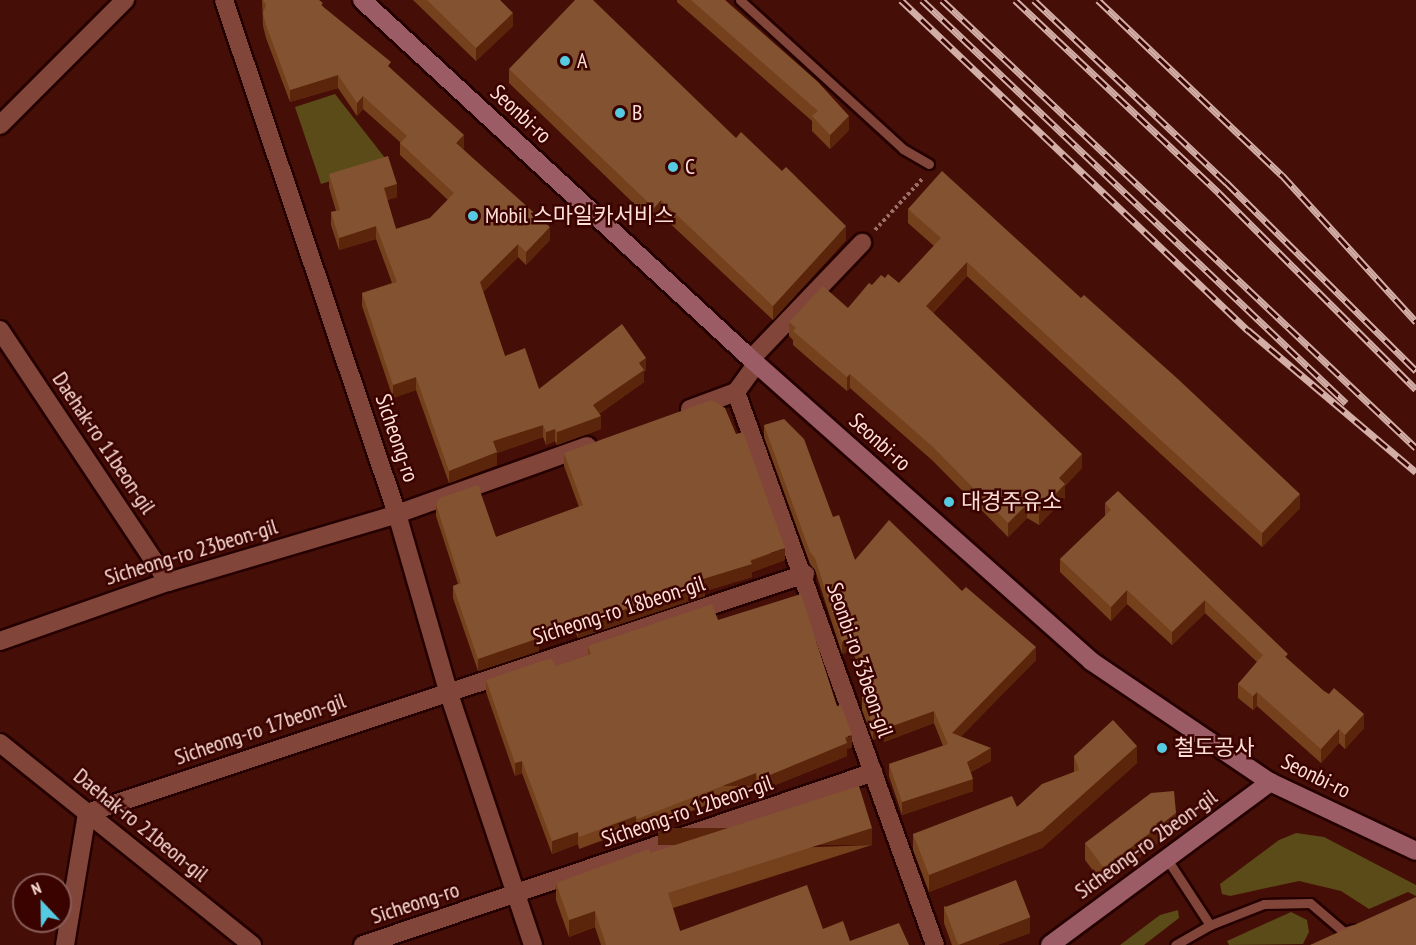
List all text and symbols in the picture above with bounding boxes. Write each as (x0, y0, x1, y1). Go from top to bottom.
place label: A (577, 48, 587, 74)
marker: A (558, 54, 572, 68)
street label: Seonbi-ro (485, 79, 557, 149)
place label: B (632, 100, 642, 126)
marker: B (613, 106, 627, 120)
place label: C (685, 154, 695, 180)
marker: C (666, 160, 680, 174)
place label: Mobil 스마일카서비스 (485, 203, 674, 229)
marker: Mobil 스마일카서비스 (466, 209, 480, 223)
street label: Daehak-ro 11beon-gil (47, 367, 161, 519)
street label: Sicheong-ro (370, 391, 424, 485)
street label: Seonbi-ro (844, 408, 916, 476)
place label: 대경주유소 (961, 489, 1062, 515)
marker: 대경주유소 (942, 495, 956, 509)
street label: Sicheong-ro 23beon-gil (102, 513, 280, 591)
street label: Sicheong-ro 18beon-gil (530, 570, 708, 650)
street label: Seonbi-ro 33beon-gil (821, 579, 899, 741)
street label: Sicheong-ro 17beon-gil (171, 687, 349, 771)
place label: 철도공사 (1174, 735, 1255, 761)
marker: 철도공사 (1155, 741, 1169, 755)
street label: Seonbi-ro (1277, 748, 1355, 804)
street label: Daehak-ro 21beon-gil (68, 763, 214, 887)
street label: Sicheong-ro 12beon-gil (598, 769, 776, 853)
street label: Sicheong-ro 2beon-gil (1070, 784, 1222, 904)
north arrow (12, 873, 72, 933)
street label: Sicheong-ro (368, 876, 462, 930)
text: N (28, 877, 44, 899)

